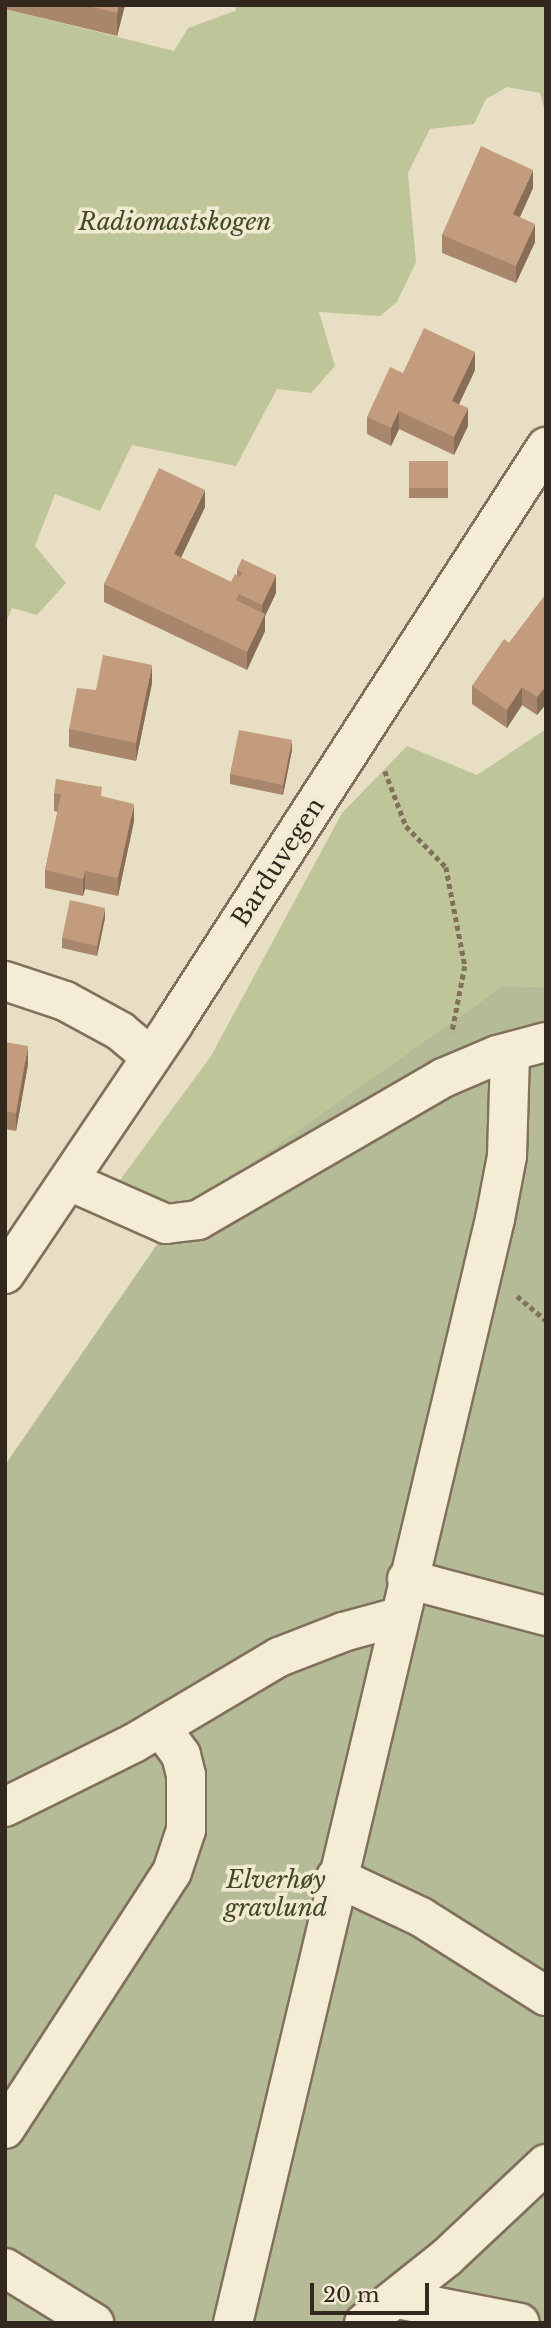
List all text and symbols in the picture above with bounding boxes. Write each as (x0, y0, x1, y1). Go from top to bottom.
park label: Radiomastskogen (79, 208, 271, 236)
street label: Barduvegen (226, 792, 330, 932)
park label: Elverhøy gravlund (225, 1866, 327, 1922)
scale bar (313, 2268, 432, 2312)
text: 20 m (323, 2282, 380, 2308)

